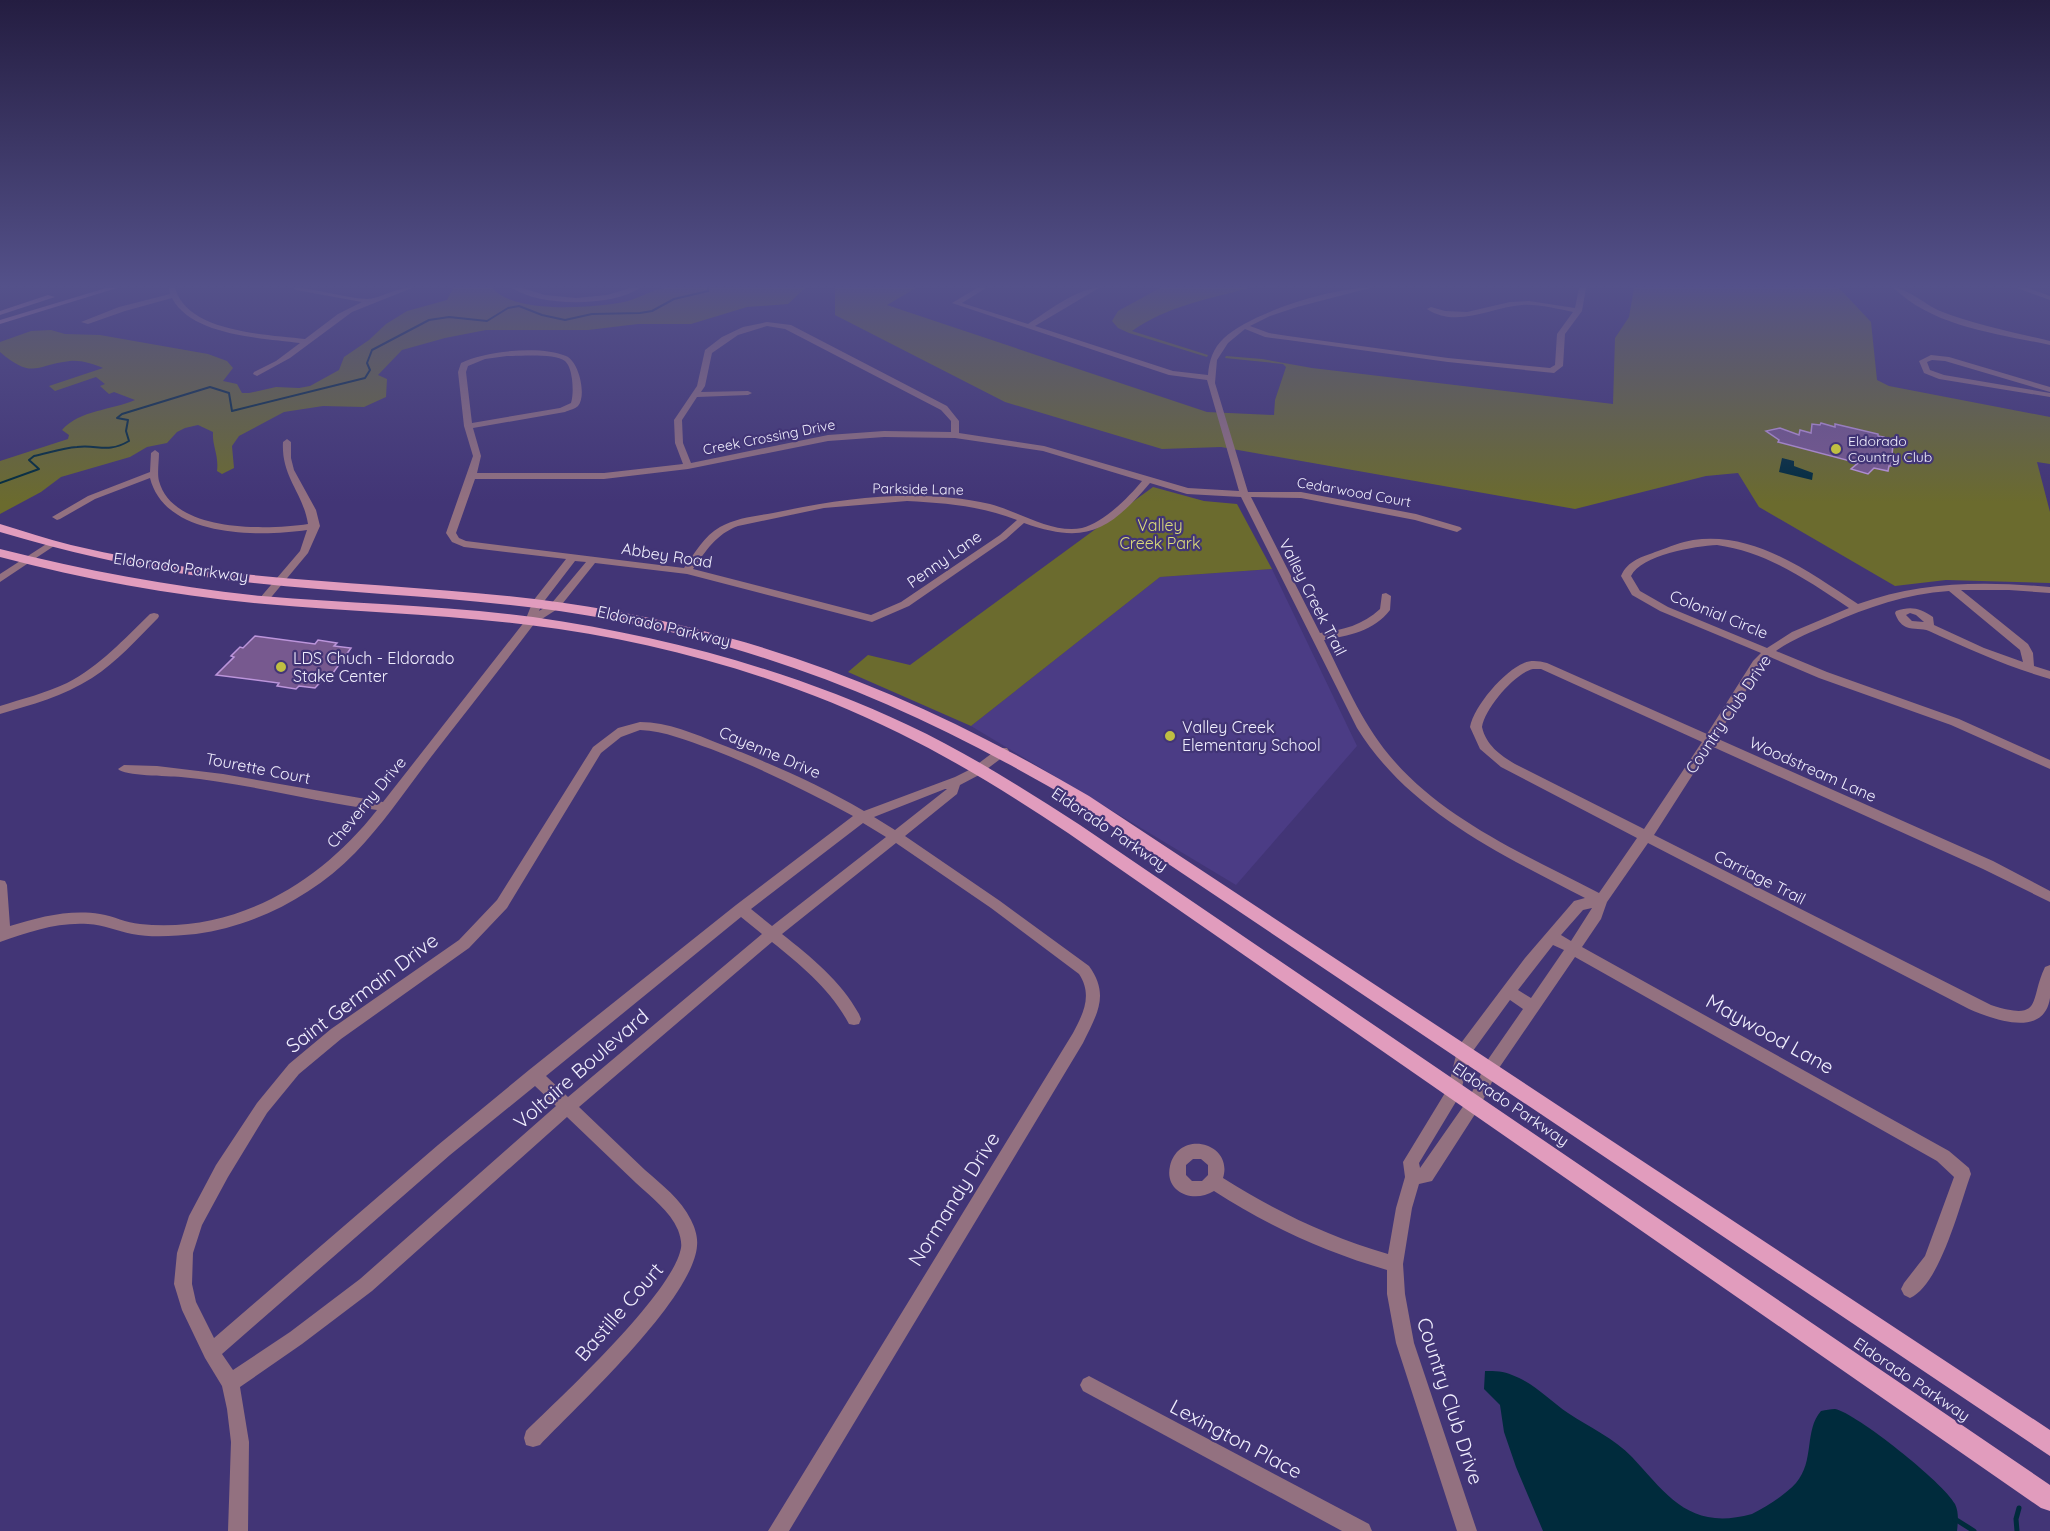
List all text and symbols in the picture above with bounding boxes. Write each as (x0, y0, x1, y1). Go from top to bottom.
street label: Creek Crossing Drive (701, 415, 837, 459)
place label: Eldorado Country Club (1848, 432, 1932, 466)
marker: Eldorado Country Club (1829, 442, 1843, 456)
street label: Cedarwood Court (1296, 473, 1413, 511)
street label: Parkside Lane (872, 479, 964, 499)
park label: Valley Creek Park (1119, 515, 1201, 553)
street label: Penny Lane (903, 526, 985, 592)
street label: Valley Creek Trail (1275, 535, 1351, 659)
street label: Abbey Road (620, 538, 714, 572)
street label: Eldorado Parkway (112, 548, 250, 586)
street label: Colonial Circle (1667, 585, 1771, 643)
street label: Eldorado Parkway (595, 601, 733, 651)
place label: LDS Chuch - Eldorado Stake Center (293, 648, 454, 686)
street label: Country Club Drive (1681, 651, 1775, 777)
marker: LDS Chuch - Eldorado Stake Center (274, 660, 288, 674)
place label: Valley Creek Elementary School (1182, 717, 1321, 755)
street label: Cayenne Drive (716, 722, 824, 782)
marker: Valley Creek Elementary School (1163, 729, 1177, 743)
street label: Woodstream Lane (1746, 732, 1880, 806)
street label: Tourette Court (204, 748, 312, 788)
street label: Cheverny Drive (322, 752, 410, 852)
street label: Eldorado Parkway (1048, 783, 1172, 875)
street label: Carriage Trail (1711, 845, 1809, 909)
street label: Saint Germain Drive (281, 927, 443, 1058)
street label: Maywood Lane (1702, 988, 1839, 1079)
street label: Voltaire Boulevard (508, 1003, 653, 1134)
street label: Eldorado Parkway (1449, 1058, 1573, 1150)
street label: Normandy Drive (902, 1127, 1005, 1270)
street label: Bastille Court (569, 1257, 668, 1366)
street label: Country Club Drive (1412, 1314, 1489, 1487)
street label: Eldorado Parkway (1850, 1333, 1974, 1425)
street label: Lexington Place (1166, 1393, 1307, 1484)

